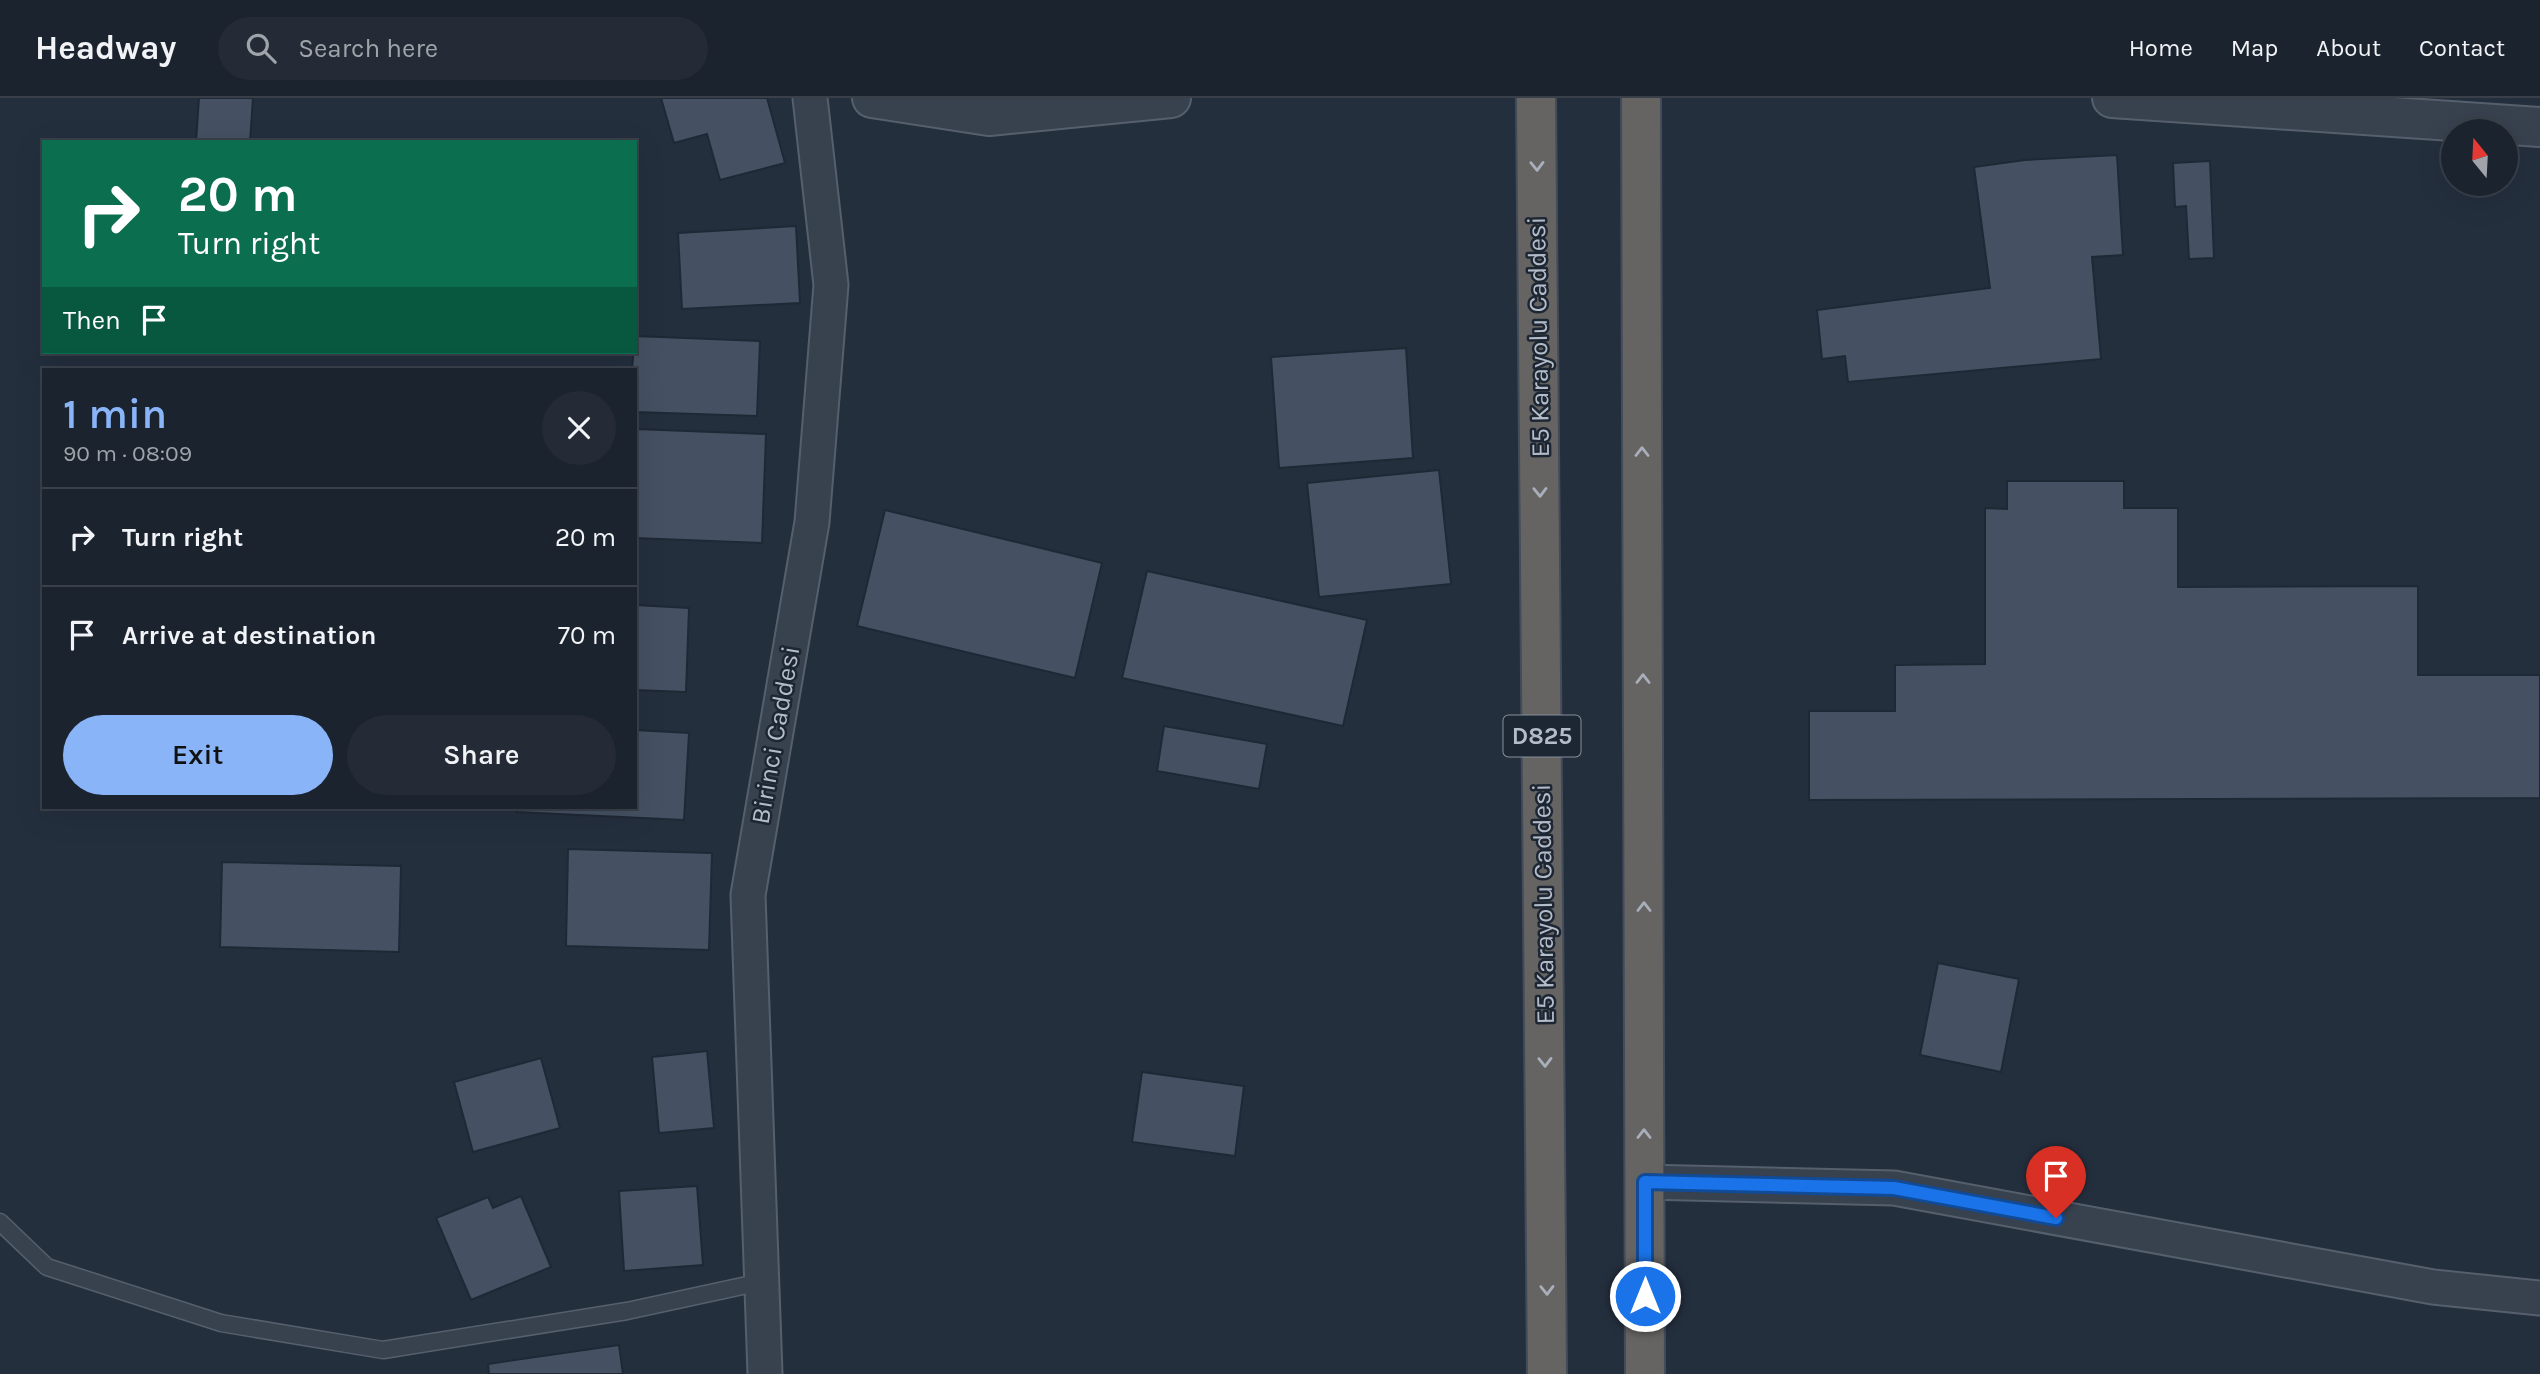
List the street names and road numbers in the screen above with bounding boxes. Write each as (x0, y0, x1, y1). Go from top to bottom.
street label: E5 Karayolu Caddesi (1521, 216, 1556, 458)
street label: Birinci Caddesi (745, 644, 806, 826)
road number: D825 (1504, 716, 1580, 756)
street label: E5 Karayolu Caddesi (1526, 783, 1561, 1025)

